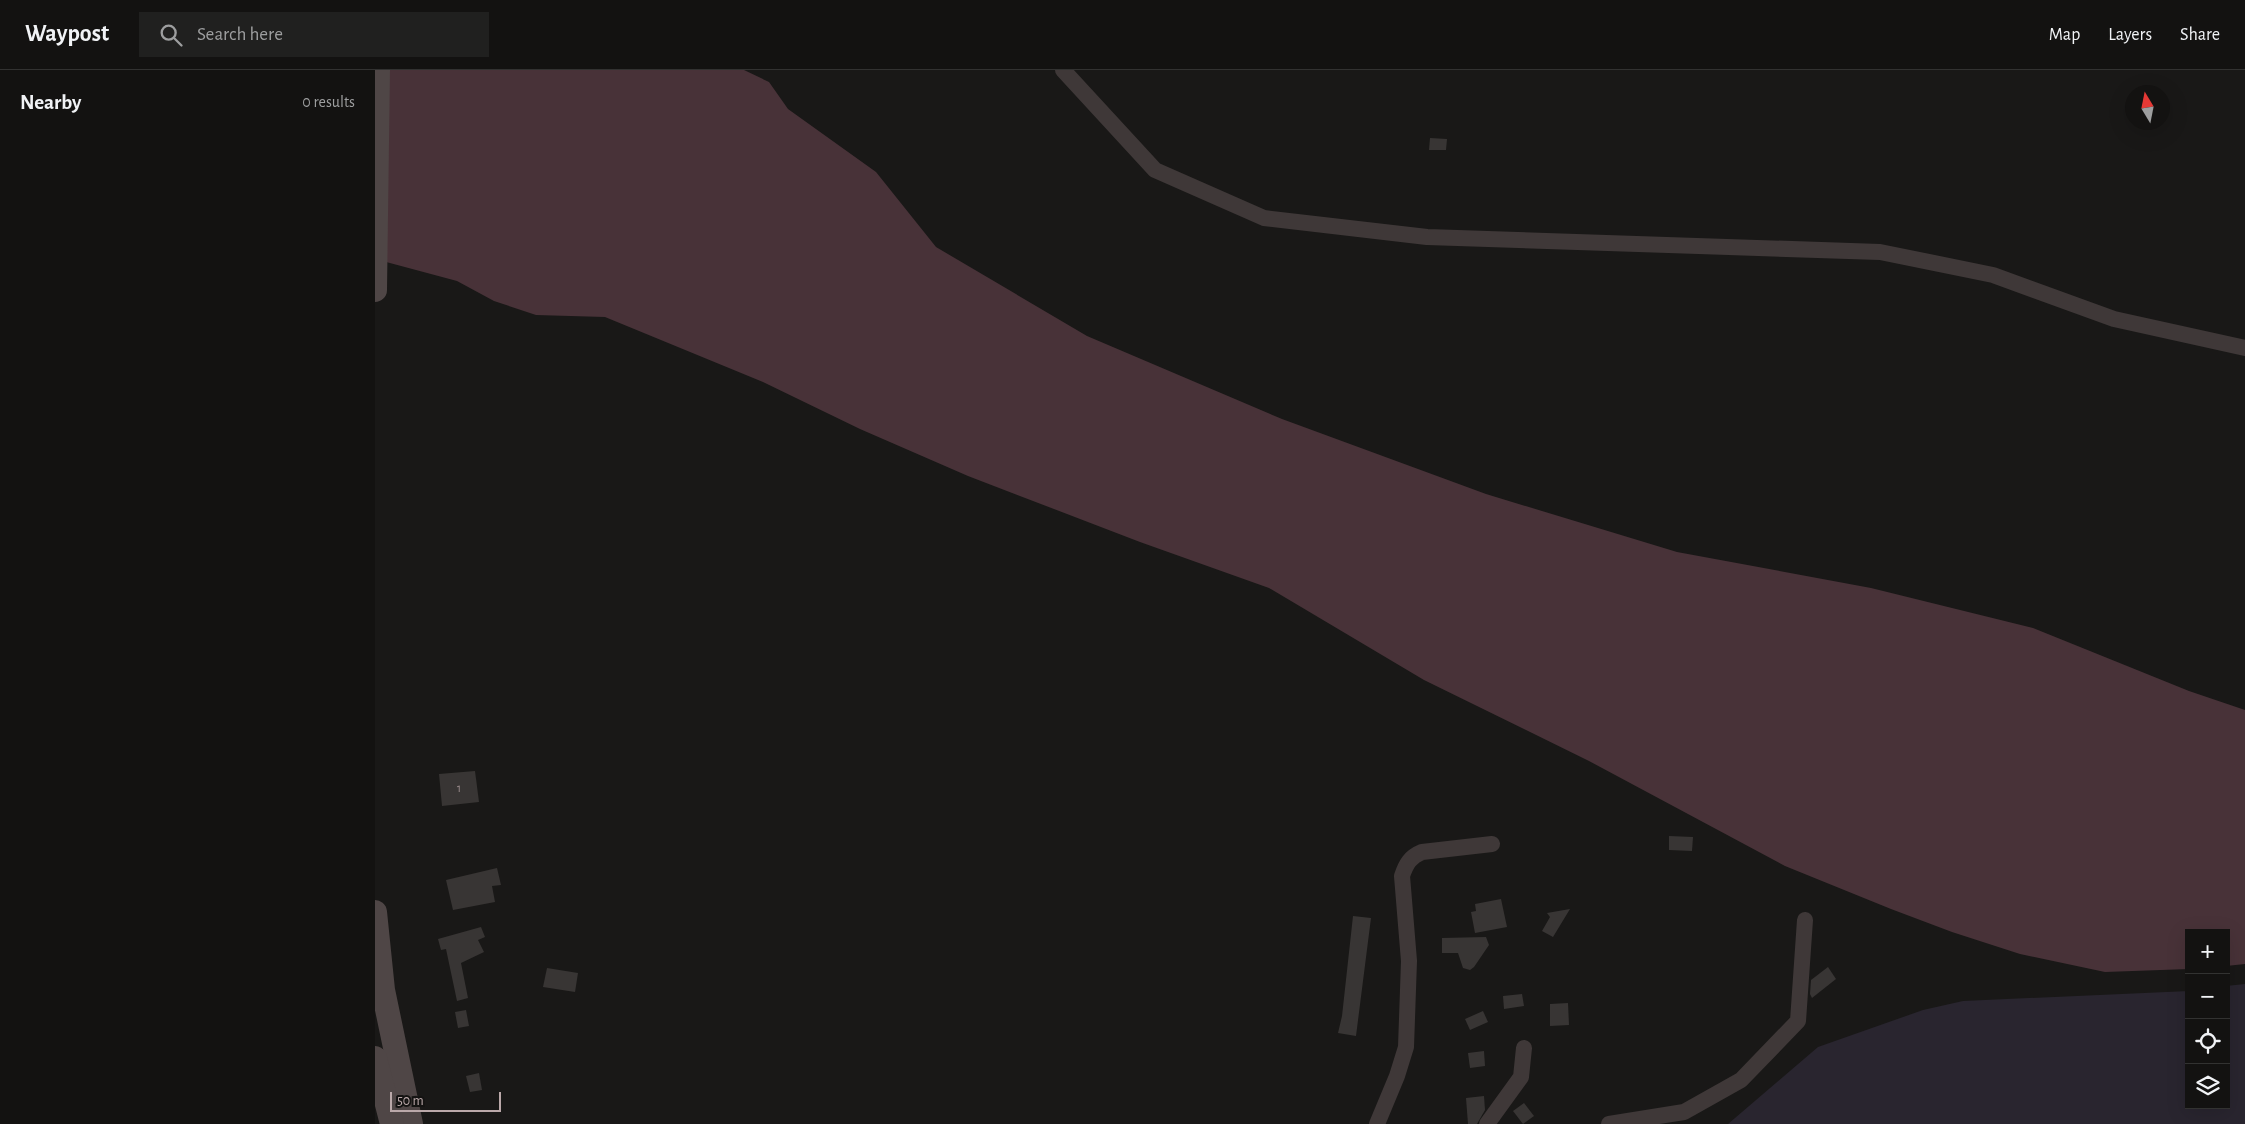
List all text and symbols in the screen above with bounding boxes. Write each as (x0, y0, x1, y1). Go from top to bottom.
search box (139, 12, 489, 57)
icon: search (157, 21, 185, 49)
text: Waypost (25, 22, 109, 46)
text: Search here (197, 25, 283, 44)
text: Map (2049, 26, 2080, 44)
text: Layers (2108, 26, 2152, 44)
text: Share (2180, 26, 2220, 44)
north arrow (2125, 85, 2170, 130)
text: Nearby (20, 92, 81, 113)
text: 0 results (302, 94, 355, 110)
house number: 1 (457, 782, 461, 794)
map controls (2185, 929, 2230, 1109)
button: + (2185, 929, 2230, 974)
button: − (2185, 974, 2230, 1019)
button: locate (2185, 1019, 2230, 1064)
button: layers (2185, 1064, 2230, 1109)
scale bar (390, 1089, 501, 1112)
text: 50 m (397, 1094, 424, 1108)

